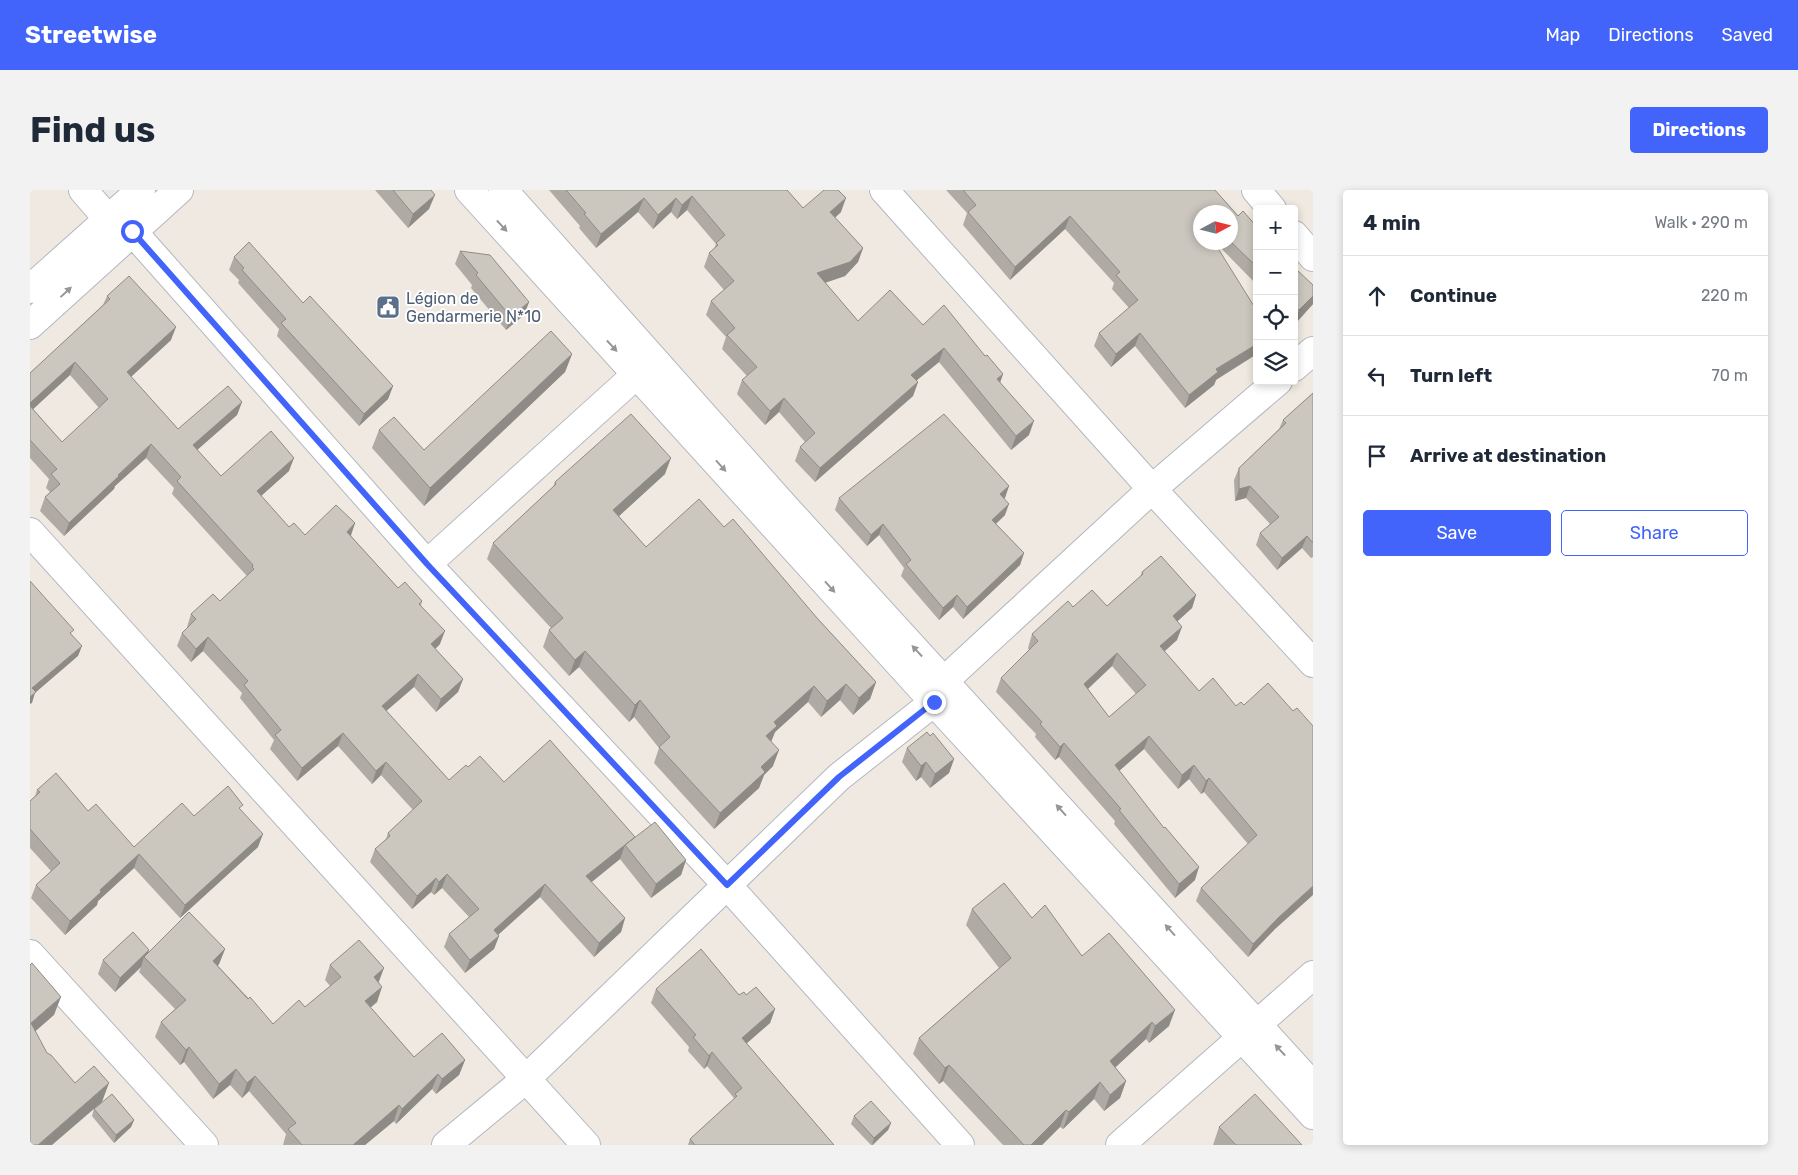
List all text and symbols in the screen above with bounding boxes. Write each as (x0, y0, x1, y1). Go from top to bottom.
text: Streetwise (25, 21, 157, 49)
text: Map (1545, 24, 1580, 46)
text: Directions (1608, 24, 1694, 46)
text: Saved (1722, 24, 1773, 46)
button: Directions (1630, 107, 1768, 153)
text: Find us (30, 109, 155, 151)
north arrow (1193, 205, 1238, 250)
map controls (1253, 205, 1298, 385)
button: + (1253, 205, 1298, 250)
text: 4 min (1363, 210, 1421, 235)
text: Walk · 290 m (1654, 213, 1748, 232)
one-way arrow (496, 219, 508, 231)
route start (121, 220, 144, 243)
button: − (1253, 250, 1298, 295)
icon: ahead (1363, 282, 1391, 310)
text: Continue (1410, 284, 1497, 307)
one-way arrow (59, 286, 71, 298)
text: 220 m (1701, 286, 1748, 305)
place label: Légion de Gendarmerie N*10 (406, 289, 541, 326)
public building icon: Légion de Gendarmerie N*10 (375, 294, 401, 320)
button: locate (1253, 295, 1298, 340)
one-way arrow (606, 339, 617, 352)
button: layers (1253, 340, 1298, 385)
icon: left (1363, 362, 1391, 390)
text: Turn left (1410, 364, 1492, 387)
text: 70 m (1711, 366, 1748, 385)
icon: arrive (1363, 442, 1391, 470)
text: Arrive at destination (1410, 444, 1606, 467)
one-way arrow (715, 460, 727, 472)
button: Save (1363, 510, 1551, 556)
button: Share (1561, 510, 1748, 556)
one-way arrow (824, 580, 836, 592)
one-way arrow (911, 645, 923, 657)
route end (923, 691, 946, 714)
one-way arrow (1055, 804, 1067, 816)
one-way arrow (1165, 924, 1176, 937)
one-way arrow (1274, 1045, 1286, 1057)

